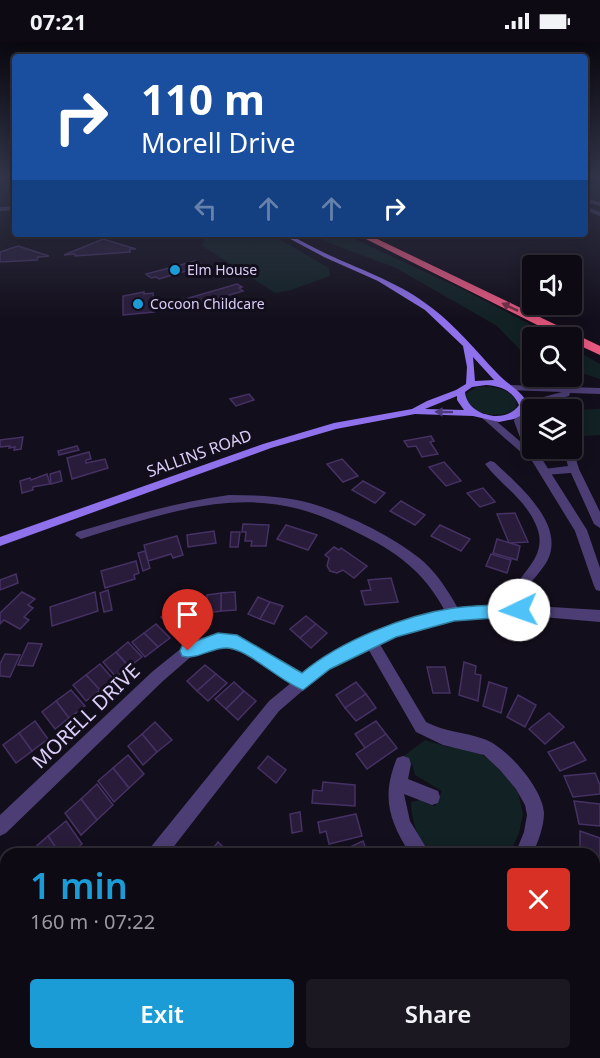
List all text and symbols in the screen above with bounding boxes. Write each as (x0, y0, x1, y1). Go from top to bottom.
text: 07:21 (30, 6, 87, 36)
text: 110 m (141, 70, 265, 127)
icon: right (42, 78, 120, 156)
text: Morell Drive (141, 124, 295, 161)
icon: left (189, 192, 222, 225)
icon: ahead (252, 192, 285, 225)
icon: ahead (315, 192, 348, 225)
icon: right (378, 192, 411, 225)
map controls (522, 255, 582, 459)
button: sound (522, 255, 582, 315)
place label: Elm House (187, 260, 257, 279)
marker: Elm House (168, 263, 182, 277)
place label: Cocoon Childcare (150, 294, 265, 313)
marker: Cocoon Childcare (131, 297, 145, 311)
one-way arrow (501, 302, 518, 311)
button: search (522, 327, 582, 387)
button: layers (522, 399, 582, 459)
one-way arrow (435, 408, 454, 417)
street label: SALLINS ROAD (143, 424, 255, 482)
position arrow (487, 578, 551, 642)
pin (162, 589, 213, 651)
icon: arrive (171, 598, 204, 631)
street label: MORELL DRIVE (26, 657, 146, 774)
text: 1 min (30, 861, 128, 910)
button: close (507, 868, 570, 931)
text: 160 m · 07:22 (30, 908, 155, 935)
button: Exit (30, 979, 294, 1048)
button: Share (306, 979, 570, 1048)

